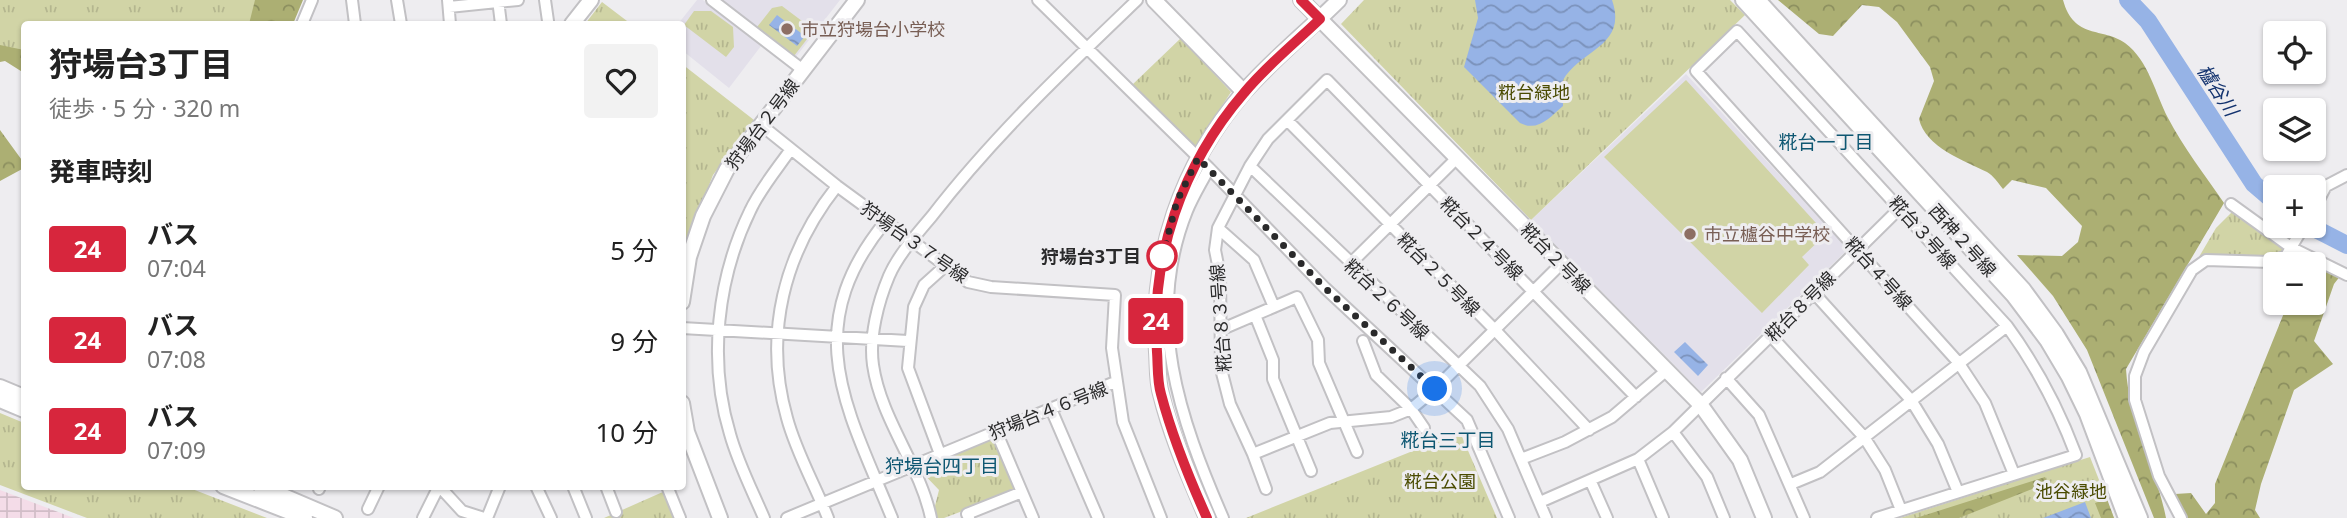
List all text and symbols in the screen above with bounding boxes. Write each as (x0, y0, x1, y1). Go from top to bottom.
place label: 市立狩場台小学校 (801, 17, 945, 41)
marker: 市立狩場台小学校 (779, 21, 795, 37)
map controls (2263, 21, 2326, 315)
button: locate (2263, 21, 2326, 84)
text: 狩場台3丁目 (49, 41, 233, 86)
button: heart (584, 44, 658, 118)
water label: 櫨谷川 (2192, 59, 2246, 123)
street label: 狩場台２号線 (720, 74, 804, 174)
park label: 糀台緑地 (1498, 80, 1570, 104)
text: 徒歩 · 5 分 · 320 m (49, 92, 240, 124)
button: layers (2263, 98, 2326, 161)
district label: 糀台一丁目 (1778, 129, 1874, 155)
text: 発車時刻 (49, 153, 153, 189)
button: + (2263, 175, 2326, 238)
street label: 糀台２４号線 (1435, 191, 1529, 285)
street label: 糀台３号線 (1884, 191, 1962, 273)
street label: 狩場台３７号線 (857, 196, 973, 288)
street label: 西神２号線 (1924, 199, 2002, 281)
text: バス (147, 216, 199, 252)
street label: 糀台２号線 (1516, 218, 1596, 298)
place label: 市立櫨谷中学校 (1704, 222, 1830, 246)
marker: 市立櫨谷中学校 (1682, 226, 1698, 242)
street label: 糀台２５号線 (1392, 227, 1486, 321)
text: 24 (74, 232, 101, 265)
text: 5 分 (610, 232, 658, 268)
street label: 糀台４号線 (1840, 232, 1918, 314)
marker: 狩場台3丁目 (1147, 241, 1177, 271)
place label: 狩場台3丁目 (1041, 244, 1141, 268)
text: 07:04 (147, 252, 206, 284)
button: − (2263, 252, 2326, 315)
street label: 糀台２６号線 (1339, 253, 1435, 345)
street label: 糀台８３号線 (1204, 263, 1236, 373)
street label: 糀台８号線 (1760, 266, 1840, 346)
line badge: 24 (1124, 298, 1188, 344)
text: 24 (1142, 304, 1170, 337)
text: バス (147, 307, 199, 343)
text: 24 (74, 323, 101, 356)
text: 9 分 (610, 323, 658, 359)
text: 07:08 (147, 343, 206, 375)
your location (1417, 371, 1452, 406)
street label: 狩場台４６号線 (985, 375, 1111, 445)
text: バス (147, 398, 199, 434)
text: 24 (74, 414, 101, 447)
text: 10 分 (595, 414, 658, 450)
district label: 糀台三丁目 (1400, 427, 1496, 453)
text: 07:09 (147, 434, 206, 466)
district label: 狩場台四丁目 (885, 453, 999, 479)
park label: 糀台公園 (1404, 469, 1476, 493)
park label: 池谷緑地 (2035, 479, 2107, 503)

